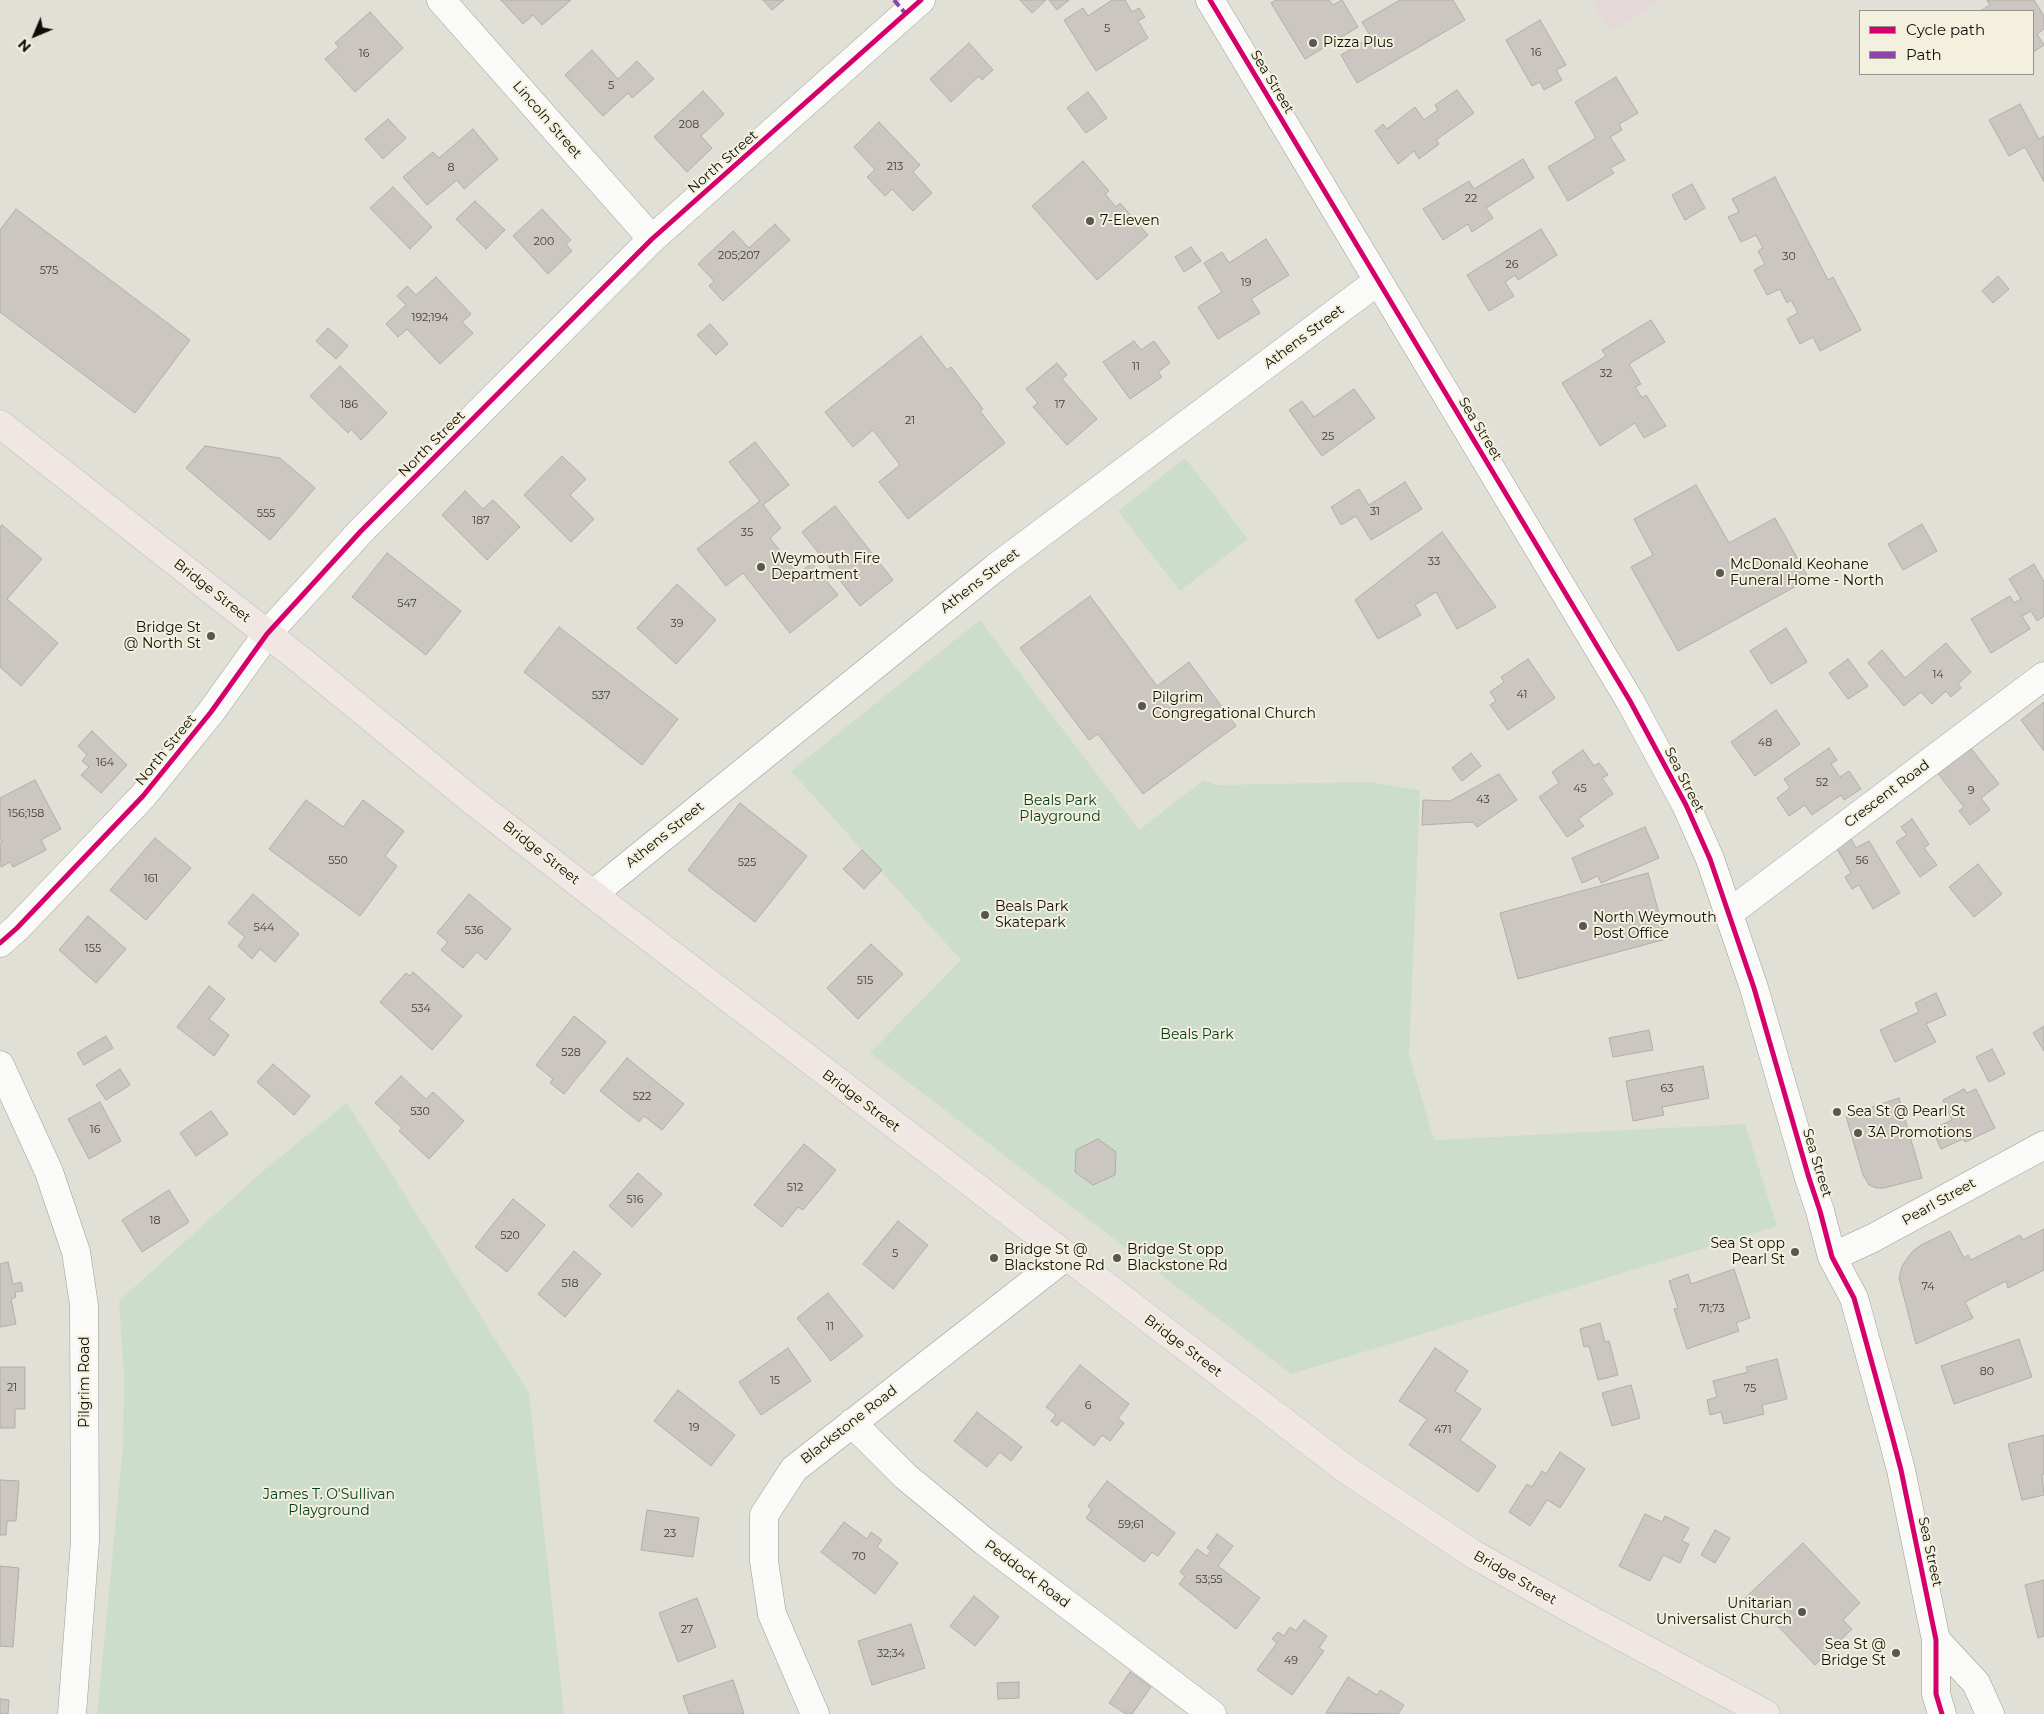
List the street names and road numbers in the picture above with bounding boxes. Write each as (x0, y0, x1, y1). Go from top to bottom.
street label: Sea Street (1246, 47, 1298, 117)
street label: Lincoln Street (509, 78, 585, 162)
street label: North Street (685, 127, 761, 197)
street label: Athens Street (1261, 301, 1347, 373)
street label: Sea Street (1454, 394, 1506, 464)
street label: North Street (395, 407, 469, 481)
street label: Athens Street (937, 545, 1023, 617)
street label: Bridge Street (170, 556, 254, 626)
street label: North Street (132, 711, 200, 789)
street label: Sea Street (1660, 745, 1708, 815)
street label: Crescent Road (1841, 757, 1933, 831)
street label: Athens Street (622, 798, 708, 872)
street label: Bridge Street (499, 818, 583, 888)
street label: Bridge Street (819, 1066, 903, 1136)
street label: Sea Street (1799, 1127, 1835, 1199)
street label: Pearl Street (1899, 1175, 1979, 1229)
street label: Bridge Street (1141, 1311, 1225, 1381)
street label: Pilgrim Road (77, 1336, 93, 1428)
street label: Blackstone Road (797, 1382, 901, 1468)
street label: Sea Street (1914, 1515, 1946, 1589)
street label: Peddock Road (981, 1536, 1073, 1612)
street label: Bridge Street (1470, 1547, 1560, 1609)

